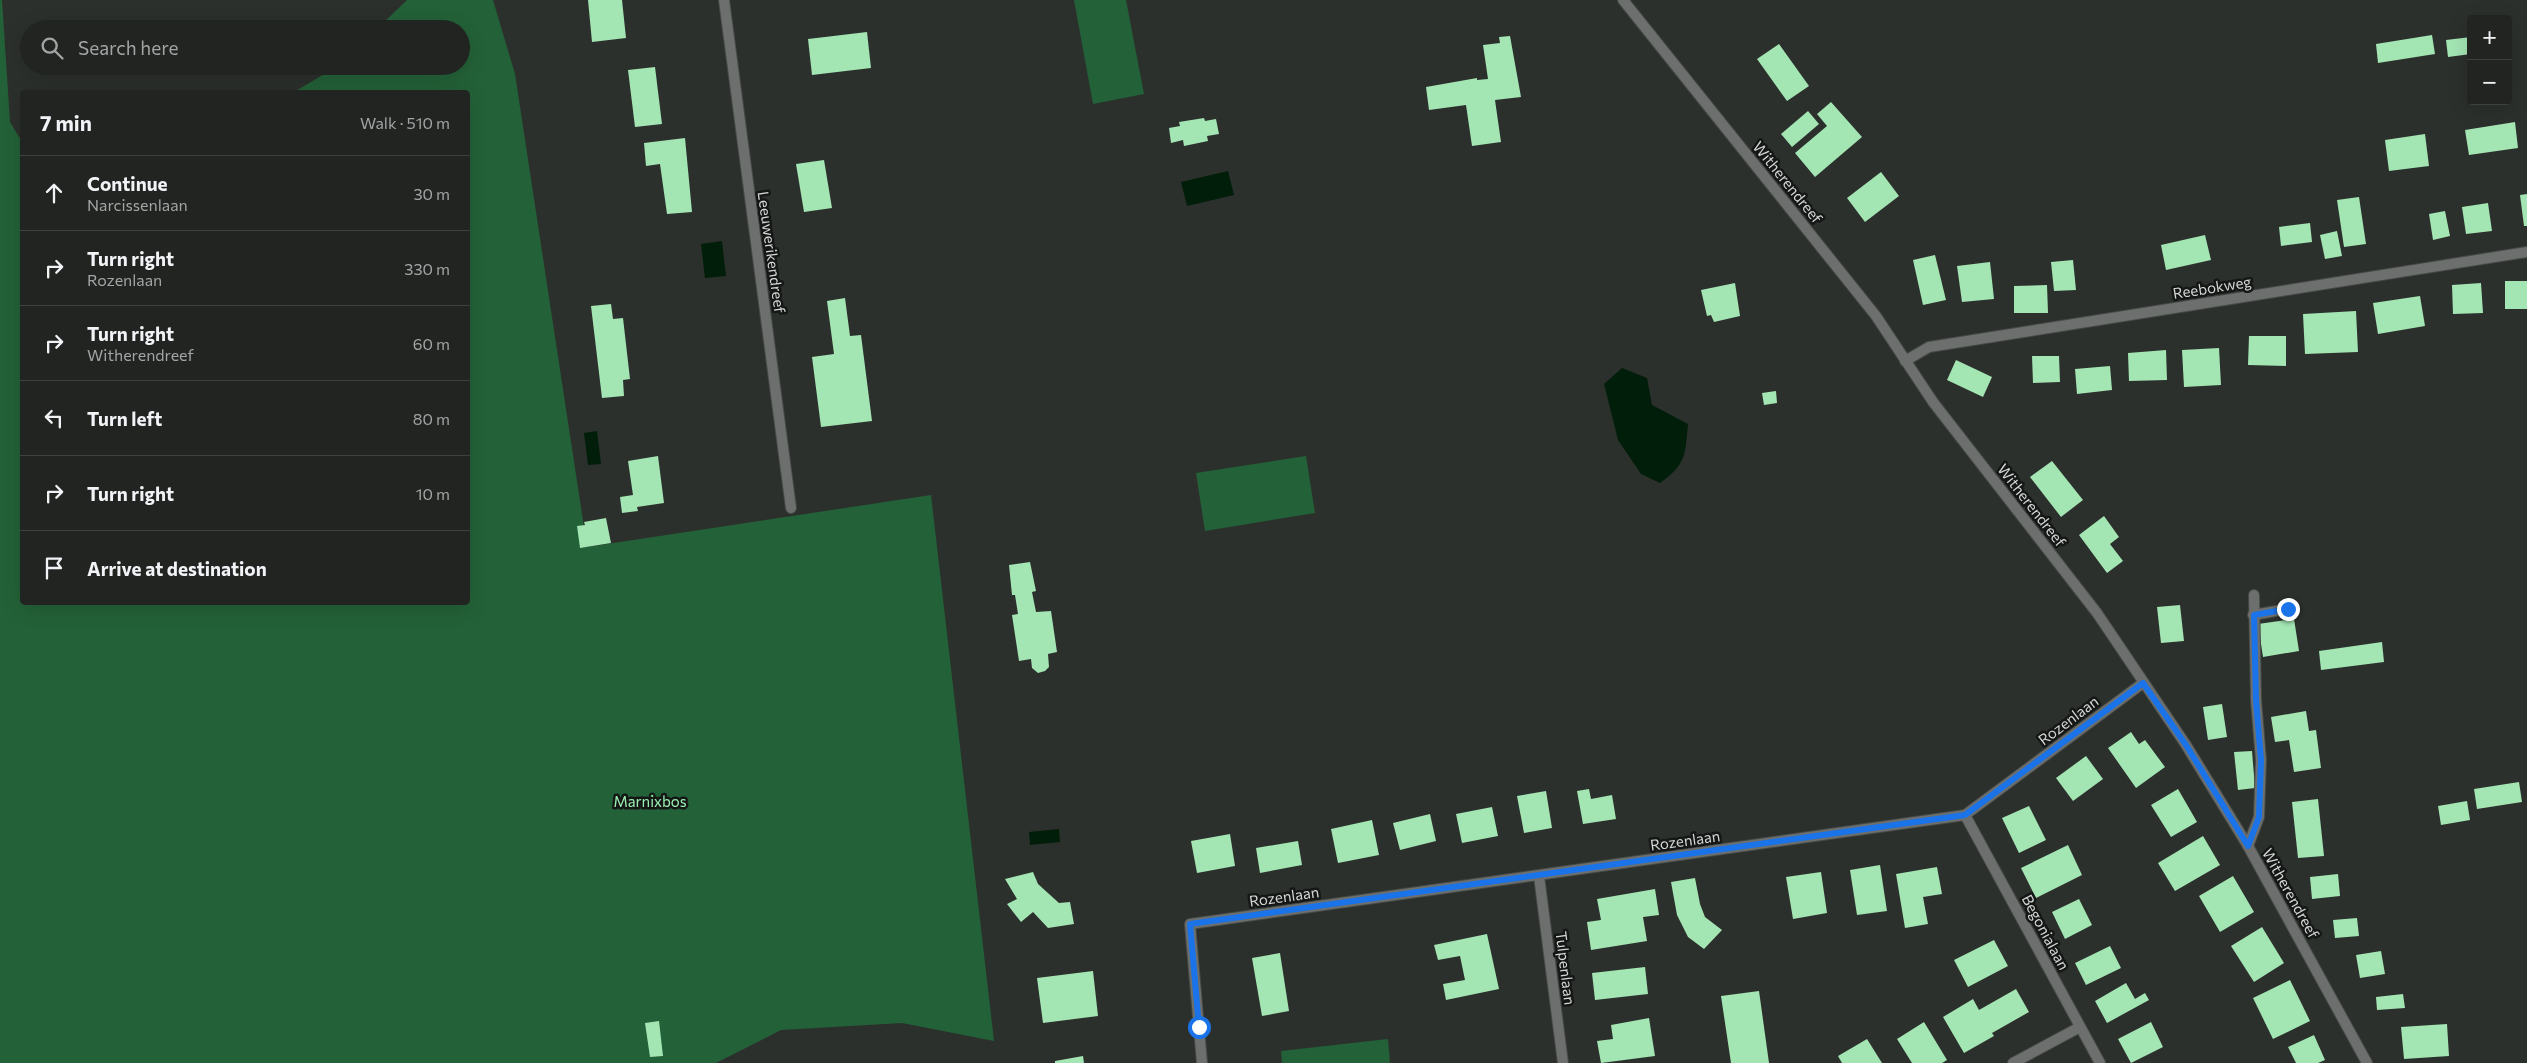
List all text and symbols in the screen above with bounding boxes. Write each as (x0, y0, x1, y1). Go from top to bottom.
map controls (2467, 15, 2512, 105)
button: + (2467, 15, 2512, 60)
search box (20, 20, 470, 75)
icon: search (38, 34, 66, 62)
text: Search here (78, 36, 178, 59)
button: − (2467, 60, 2512, 105)
text: 7 min (40, 110, 92, 135)
text: Walk · 510 m (360, 113, 450, 132)
street label: Witherendreef (1750, 137, 1827, 227)
text: Continue (87, 172, 167, 195)
icon: ahead (40, 179, 68, 207)
text: 30 m (413, 184, 450, 203)
street label: Leeuwerikendreef (755, 190, 789, 314)
text: Narcissenlaan (87, 195, 188, 214)
text: Turn right (87, 247, 174, 270)
icon: right (40, 254, 68, 282)
text: 330 m (404, 259, 450, 278)
text: Rozenlaan (87, 270, 162, 289)
street label: Reebokweg (2172, 272, 2252, 302)
text: Turn right (87, 322, 174, 345)
icon: right (40, 329, 68, 357)
text: 60 m (413, 334, 450, 353)
text: Witherendreef (87, 345, 194, 364)
icon: left (40, 404, 68, 432)
text: Turn left (87, 407, 162, 430)
text: 80 m (413, 409, 450, 428)
street label: Witherendreef (1994, 460, 2070, 550)
icon: right (40, 479, 68, 507)
text: Turn right (87, 482, 174, 505)
text: 10 m (416, 484, 450, 503)
icon: arrive (40, 554, 68, 582)
text: Arrive at destination (87, 557, 267, 580)
route end (2277, 598, 2300, 621)
street label: Rozenlaan (2034, 692, 2102, 748)
park label: Marnixbos (614, 792, 687, 810)
street label: Rozenlaan (1649, 826, 1721, 854)
street label: Witherendreef (2259, 845, 2323, 941)
street label: Rozenlaan (1248, 882, 1320, 910)
street label: Begonialaan (2019, 891, 2073, 973)
street label: Tulpenlaan (1553, 930, 1579, 1006)
route start (1188, 1016, 1211, 1039)

